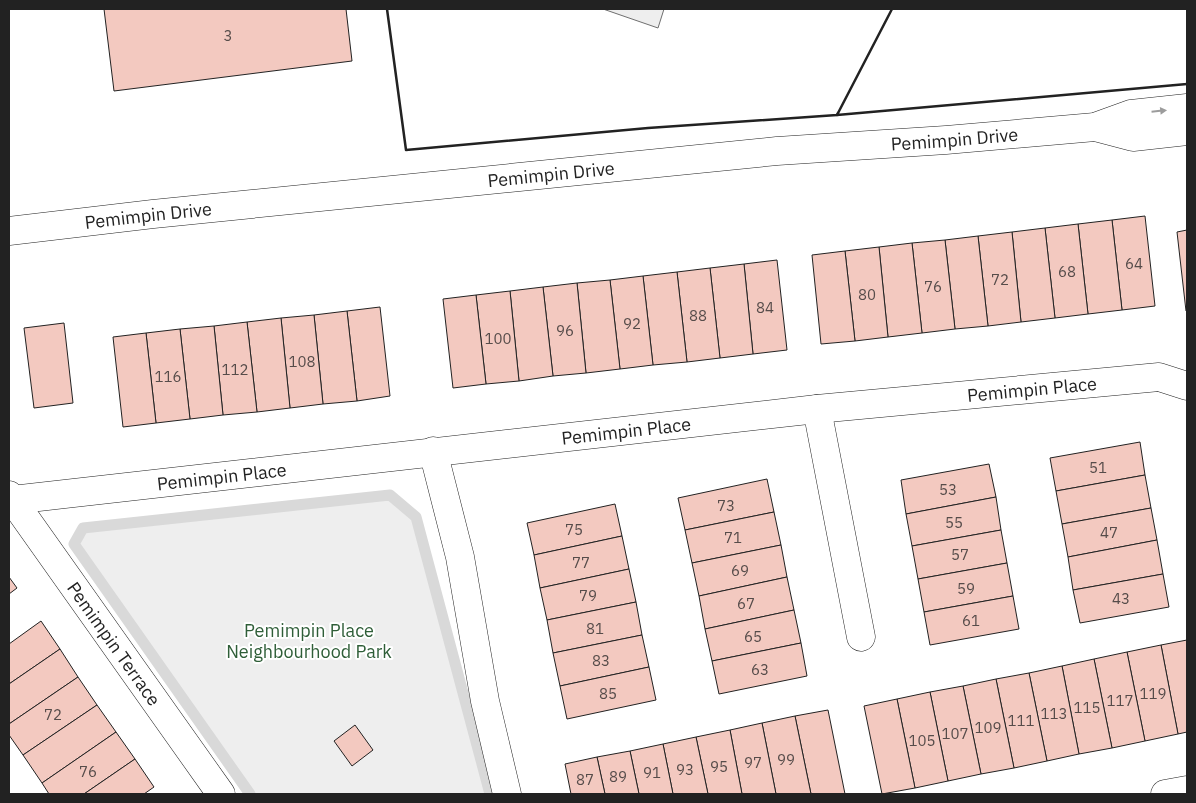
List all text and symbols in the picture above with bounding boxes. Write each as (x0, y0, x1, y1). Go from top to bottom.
house number: 3 (223, 26, 233, 45)
one-way arrow (1152, 107, 1168, 115)
street label: Pemimpin Drive (890, 122, 1019, 155)
street label: Pemimpin Drive (486, 156, 616, 192)
street label: Pemimpin Drive (83, 197, 213, 233)
house number: 64 (1125, 254, 1143, 273)
house number: 68 (1058, 262, 1076, 281)
house number: 72 (991, 270, 1009, 289)
house number: 76 (924, 277, 942, 296)
house number: 80 (858, 285, 876, 304)
house number: 84 (756, 298, 774, 317)
house number: 88 (689, 306, 707, 325)
house number: 92 (623, 314, 641, 333)
house number: 96 (556, 321, 574, 340)
house number: 100 (484, 329, 512, 348)
house number: 108 (288, 352, 316, 371)
house number: 112 (221, 360, 249, 379)
house number: 116 (154, 367, 182, 386)
street label: Pemimpin Place (966, 371, 1098, 406)
street label: Pemimpin Place (560, 412, 692, 449)
street label: Pemimpin Place (156, 458, 288, 495)
house number: 51 (1089, 458, 1107, 477)
house number: 53 (939, 480, 957, 499)
house number: 73 (717, 496, 735, 515)
house number: 55 (945, 513, 963, 532)
house number: 75 (565, 520, 583, 539)
house number: 47 (1100, 523, 1118, 542)
house number: 71 (724, 528, 742, 547)
house number: 57 (951, 545, 969, 564)
house number: 77 (572, 553, 590, 572)
house number: 69 (731, 561, 749, 580)
street label: Pemimpin Terrace (63, 577, 166, 710)
house number: 59 (957, 579, 975, 598)
house number: 79 (579, 586, 597, 605)
house number: 43 (1112, 589, 1130, 608)
house number: 67 (737, 594, 755, 613)
house number: 61 (962, 611, 980, 630)
park label: Pemimpin Place Neighbourhood Park (226, 619, 392, 663)
house number: 81 (586, 619, 604, 638)
house number: 65 (744, 627, 762, 646)
house number: 83 (592, 651, 610, 670)
house number: 63 (751, 660, 769, 679)
house number: 85 (599, 684, 617, 703)
house number: 119 (1139, 684, 1167, 703)
house number: 117 (1106, 691, 1134, 710)
house number: 115 (1073, 698, 1101, 717)
house number: 113 (1040, 704, 1068, 723)
house number: 72 (44, 705, 62, 724)
house number: 111 (1007, 711, 1035, 730)
house number: 109 (974, 718, 1002, 737)
house number: 107 (941, 724, 969, 743)
house number: 105 (908, 731, 936, 750)
house number: 99 (777, 750, 795, 769)
house number: 97 (744, 753, 762, 772)
house number: 95 (710, 757, 728, 776)
house number: 93 (676, 760, 694, 779)
house number: 76 (79, 762, 97, 781)
house number: 91 (643, 763, 661, 782)
house number: 89 (609, 767, 627, 786)
house number: 87 (576, 770, 594, 789)

